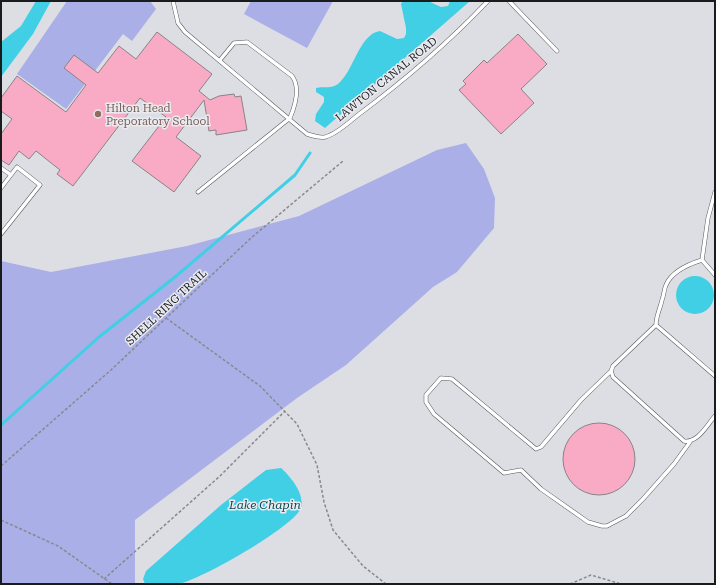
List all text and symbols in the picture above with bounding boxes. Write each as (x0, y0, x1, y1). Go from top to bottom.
street label: LAWTON CANAL ROAD (333, 34, 440, 124)
place label: Hilton Head Preporatory School (106, 102, 210, 128)
marker: Hilton Head Preporatory School (93, 109, 103, 119)
street label: SHELL RING TRAIL (123, 267, 209, 348)
water label: Lake Chapin (228, 498, 301, 512)

